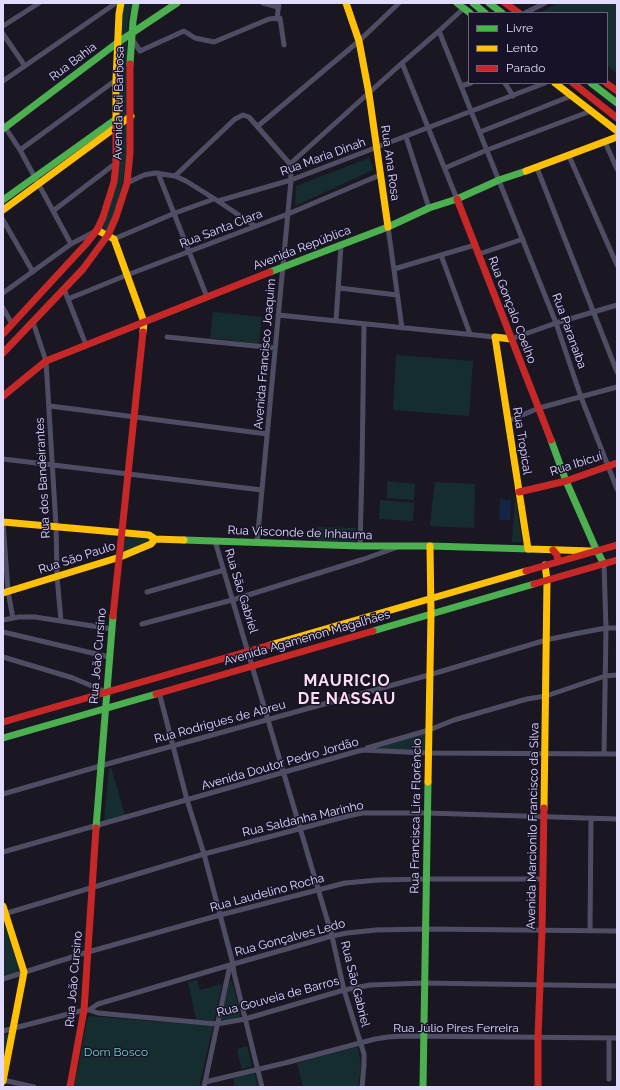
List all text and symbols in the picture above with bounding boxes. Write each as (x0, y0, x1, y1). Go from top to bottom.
legend (468, 12, 608, 84)
text: Livre (506, 21, 533, 35)
street label: Rua Bahia (47, 40, 99, 84)
text: Lento (506, 41, 538, 55)
street label: Avenida Rui Barbosa (111, 46, 127, 160)
text: Parado (506, 61, 545, 75)
street label: Rua Ana Rosa (378, 124, 402, 202)
street label: Rua Maria Dinah (278, 135, 368, 179)
street label: Rua Santa Clara (178, 207, 264, 251)
street label: Avenida República (251, 223, 353, 273)
street label: Rua Gonçalo Coelho (485, 254, 539, 366)
street label: Avenida Francisco Joaquim (251, 278, 279, 430)
street label: Rua Paranaíba (549, 291, 589, 371)
street label: Rua Tropical (510, 406, 534, 476)
street label: Rua dos Bandeirantes (33, 417, 53, 539)
street label: Rua Ibicuí (548, 449, 604, 479)
street label: Rua Visconde de Inhauma (227, 523, 373, 543)
street label: Rua São Paulo (37, 539, 117, 577)
street label: Rua São Gabriel (221, 547, 261, 635)
street label: Rua João Cursino (87, 607, 109, 705)
street label: Avenida Agamenon Magalhães (222, 607, 392, 669)
district label: MAURICIO DE NASSAU (298, 671, 396, 709)
street label: Rua Rodrigues de Abreu (153, 698, 287, 746)
street label: Avenida Marcionilo Francisco da Silva (524, 722, 542, 930)
street label: Avenida Doutor Pedro Jordão (200, 735, 360, 793)
street label: Rua Francisca Lira Florêncio (407, 738, 425, 894)
street label: Rua Saldanha Marinho (241, 798, 365, 840)
street label: Rua Laudelino Rocha (208, 871, 326, 915)
street label: Rua Gonçalves Ledo (233, 916, 347, 960)
street label: Rua João Cursino (63, 930, 85, 1028)
street label: Rua São Gabriel (337, 939, 373, 1029)
street label: Rua Gouveia de Barros (215, 974, 341, 1020)
street label: Rua Júlio Pires Ferreira (393, 1021, 519, 1035)
park label: Dom Bosco (84, 1045, 148, 1059)

